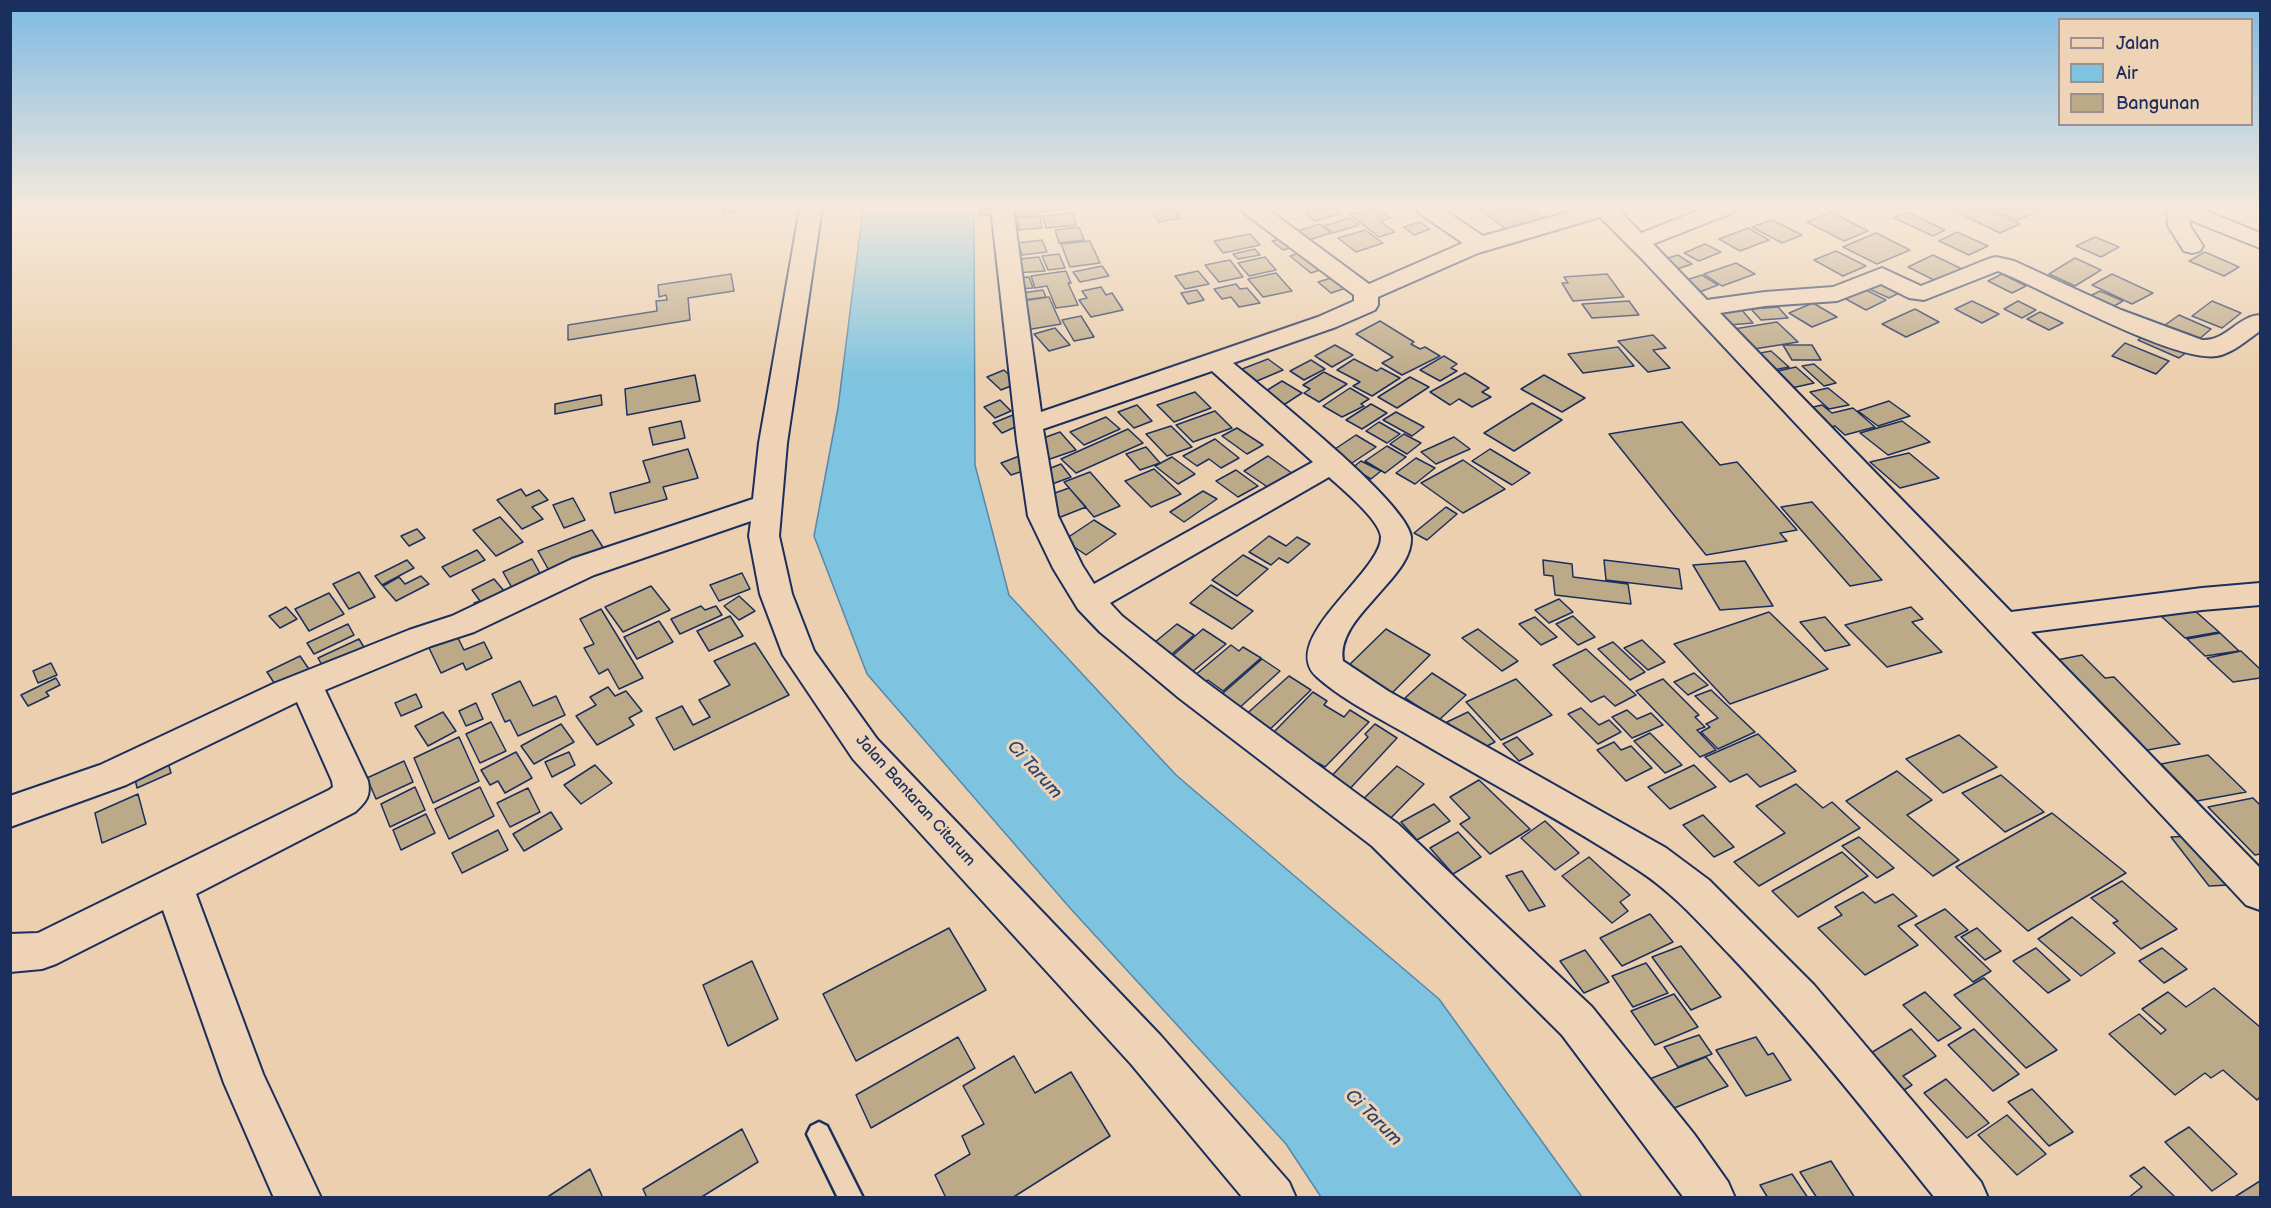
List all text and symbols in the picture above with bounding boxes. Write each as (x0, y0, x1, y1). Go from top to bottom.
legend (2058, 18, 2253, 126)
text: Jalan (2116, 33, 2159, 54)
text: Air (2116, 63, 2138, 84)
text: Bangunan (2116, 93, 2200, 114)
street label: Jalan Bantaran Citarum (851, 731, 979, 871)
water label: Ci Tarum (1002, 736, 1066, 804)
water label: Ci Tarum (1340, 1085, 1406, 1151)

